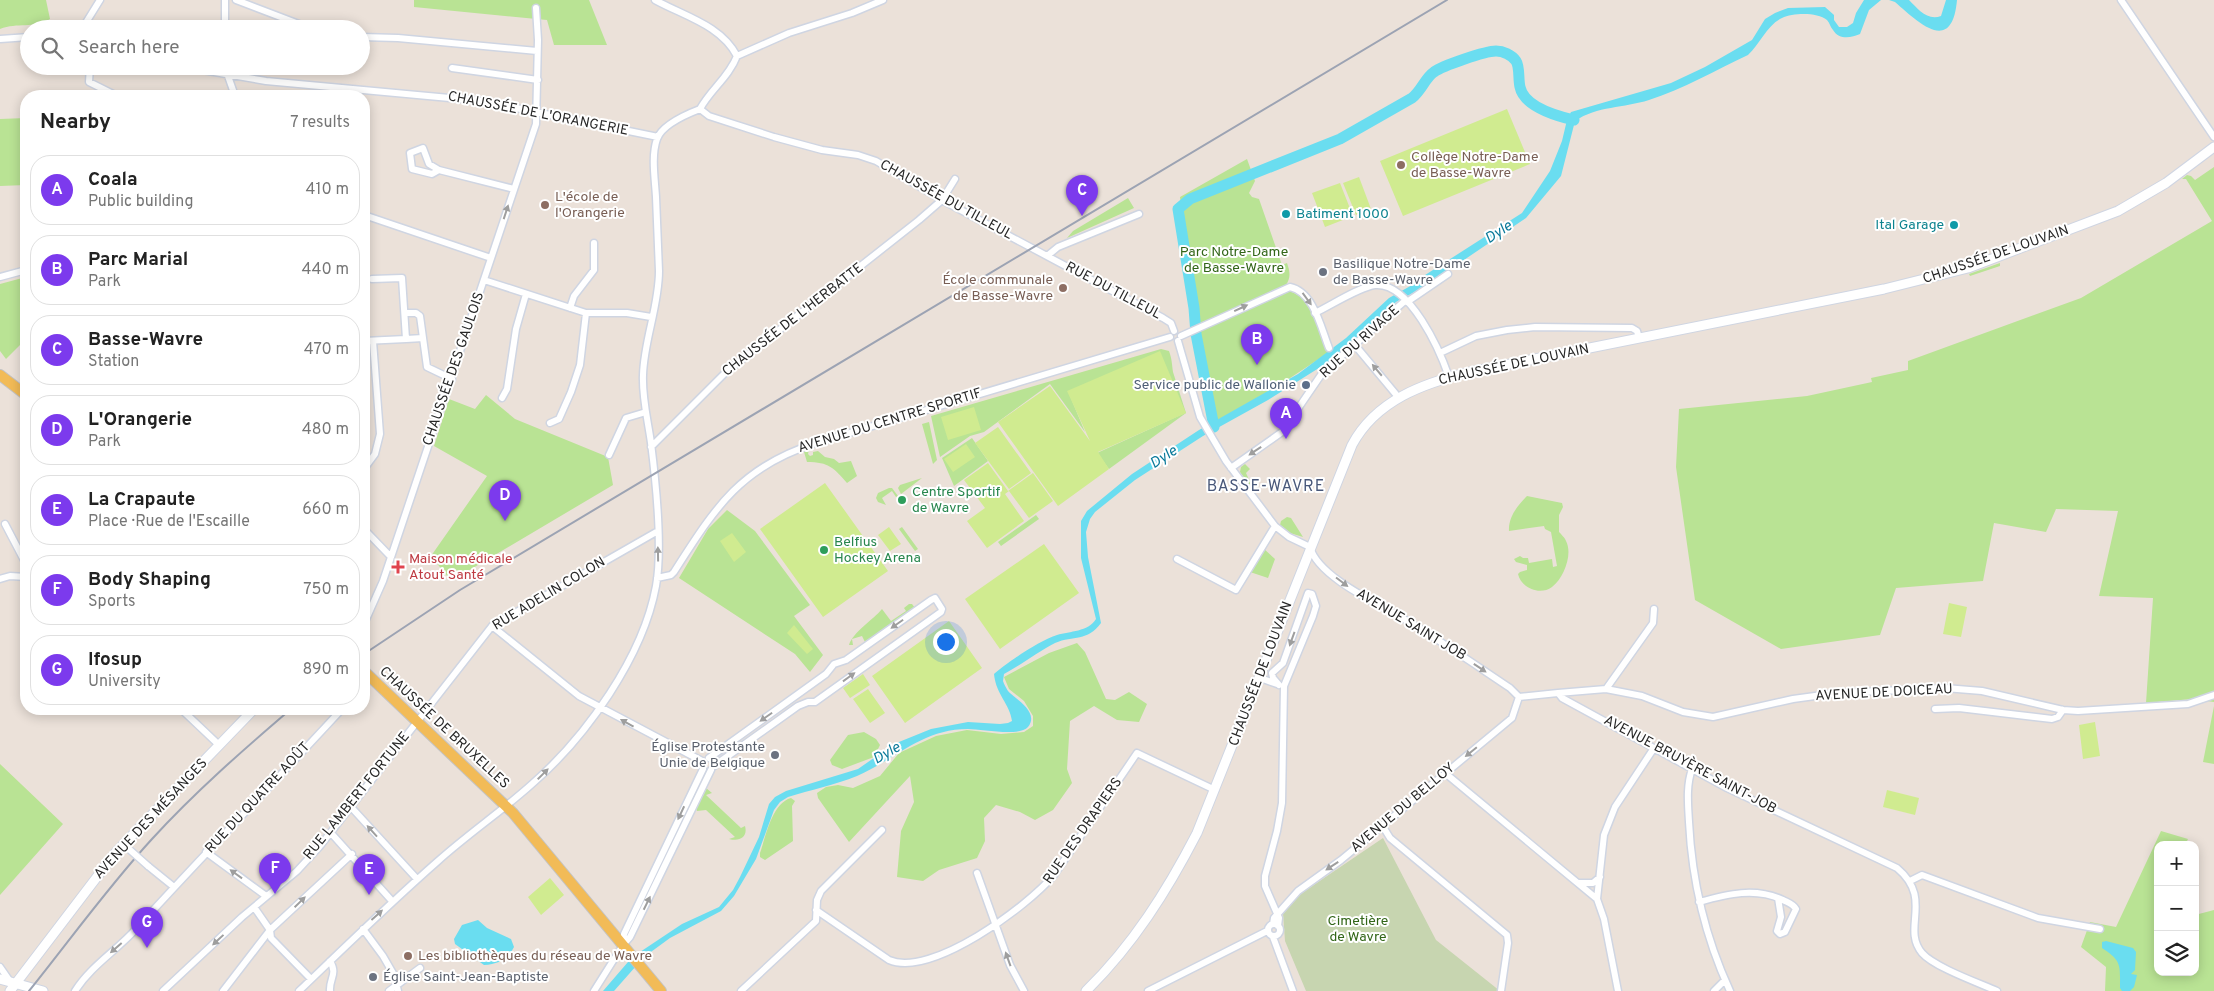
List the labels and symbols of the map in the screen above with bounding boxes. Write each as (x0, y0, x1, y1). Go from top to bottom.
street label: CHAUSSÉE DE L'ORANGERIE (446, 87, 630, 140)
place label: Collège Notre-Dame de Basse-Wavre (1411, 149, 1538, 182)
street label: CHAUSSÉE DU TILLEUL (877, 156, 1016, 244)
marker: Collège Notre-Dame de Basse-Wavre (1395, 159, 1407, 171)
pin: C (1066, 175, 1098, 216)
place label: L'école de l'Orangerie (555, 189, 625, 222)
marker: L'école de l'Orangerie (539, 199, 551, 211)
one-way arrow (502, 204, 510, 219)
place label: Batiment 1000 (1296, 206, 1389, 223)
marker: Batiment 1000 (1280, 208, 1292, 220)
water label: Dyle (1482, 217, 1517, 249)
place label: Ital Garage (1875, 217, 1944, 234)
marker: Ital Garage (1948, 219, 1960, 231)
street label: CHAUSSÉE DE LOUVAIN (1920, 221, 2071, 288)
park label: Parc Notre-Dame de Basse-Wavre (1180, 244, 1288, 277)
place label: Basilique Notre-Dame de Basse-Wavre (1333, 256, 1471, 289)
street label: CHAUSSÉE DE L'HERBATTE (718, 259, 867, 380)
street label: RUE DU TILLEUL (1062, 259, 1164, 323)
marker: Basilique Notre-Dame de Basse-Wavre (1317, 266, 1329, 278)
place label: École communale de Basse-Wavre (942, 271, 1053, 305)
marker: École communale de Basse-Wavre (1057, 282, 1069, 294)
street label: CHAUSSÉE DES GAULOIS (419, 290, 488, 448)
one-way arrow (1302, 292, 1312, 306)
street label: RUE DU RIVAGE (1317, 302, 1403, 382)
one-way arrow (1234, 304, 1248, 312)
pin: B (1241, 324, 1273, 365)
street label: CHAUSSÉE DE LOUVAIN (1437, 340, 1591, 389)
one-way arrow (1371, 364, 1382, 377)
place label: Service public de Wallonie (1134, 377, 1296, 394)
marker: Service public de Wallonie (1300, 379, 1312, 391)
street label: AVENUE DU CENTRE SPORTIF (796, 385, 984, 457)
pin: A (1270, 398, 1302, 439)
water label: Dyle (1147, 442, 1182, 474)
one-way arrow (1248, 447, 1262, 456)
district label: BASSE-WAVRE (1207, 477, 1325, 497)
pin: D (489, 480, 521, 521)
place label: Centre Sportif de Wavre (912, 484, 1001, 517)
marker: Centre Sportif de Wavre (896, 494, 908, 506)
place label: Belfius Hockey Arena (834, 534, 921, 567)
marker: Belfius Hockey Arena (818, 544, 830, 556)
one-way arrow (654, 546, 662, 562)
place label: Maison médicale Atout Santé (409, 551, 513, 584)
street label: RUE ADELIN COLON (489, 554, 609, 634)
marker: Maison médicale Atout Santé (391, 560, 405, 574)
one-way arrow (1335, 577, 1349, 587)
street label: AVENUE SAINT JOB (1353, 585, 1469, 665)
street label: CHAUSSÉE DE LOUVAIN (1225, 599, 1296, 749)
one-way arrow (890, 619, 904, 629)
your location (933, 629, 959, 655)
one-way arrow (1288, 632, 1296, 647)
street label: CHAUSSÉE DE BRUXELLES (375, 663, 513, 793)
one-way arrow (1473, 663, 1486, 673)
one-way arrow (842, 672, 855, 683)
street label: AVENUE DE DOICEAU (1815, 681, 1953, 705)
street label: AVENUE BRUYÈRE SAINT-JOB (1601, 711, 1780, 818)
one-way arrow (759, 712, 773, 722)
one-way arrow (620, 719, 635, 727)
street label: RUE LAMBERT FORTUNE (300, 729, 414, 863)
street label: RUE DU QUATRE AOÛT (201, 738, 314, 857)
place label: Église Protestante Unie de Belgique (651, 738, 765, 772)
water label: Dyle (870, 738, 905, 769)
one-way arrow (1464, 746, 1477, 757)
marker: Église Protestante Unie de Belgique (769, 749, 781, 761)
street label: AVENUE DES MÉSANGES (90, 754, 211, 883)
street label: AVENUE DU BELLOY (1347, 759, 1459, 857)
one-way arrow (537, 768, 549, 780)
street label: RUE DES DRAPIERS (1040, 774, 1126, 888)
one-way arrow (677, 806, 685, 820)
one-way arrow (366, 824, 377, 837)
pin: F (259, 853, 291, 894)
pin: E (353, 854, 385, 895)
one-way arrow (1325, 861, 1338, 871)
one-way arrow (229, 869, 243, 879)
one-way arrow (294, 896, 306, 908)
one-way arrow (643, 896, 651, 910)
pin: G (131, 907, 163, 948)
one-way arrow (371, 909, 383, 921)
park label: Cimetière de Wavre (1328, 913, 1388, 946)
one-way arrow (212, 934, 224, 946)
one-way arrow (110, 942, 122, 954)
place label: Les bibliothèques du réseau de Wavre (418, 948, 652, 965)
marker: Les bibliothèques du réseau de Wavre (402, 950, 414, 962)
one-way arrow (1004, 951, 1012, 966)
place label: Église Saint-Jean-Baptiste (383, 968, 549, 986)
marker: Église Saint-Jean-Baptiste (367, 971, 379, 983)

